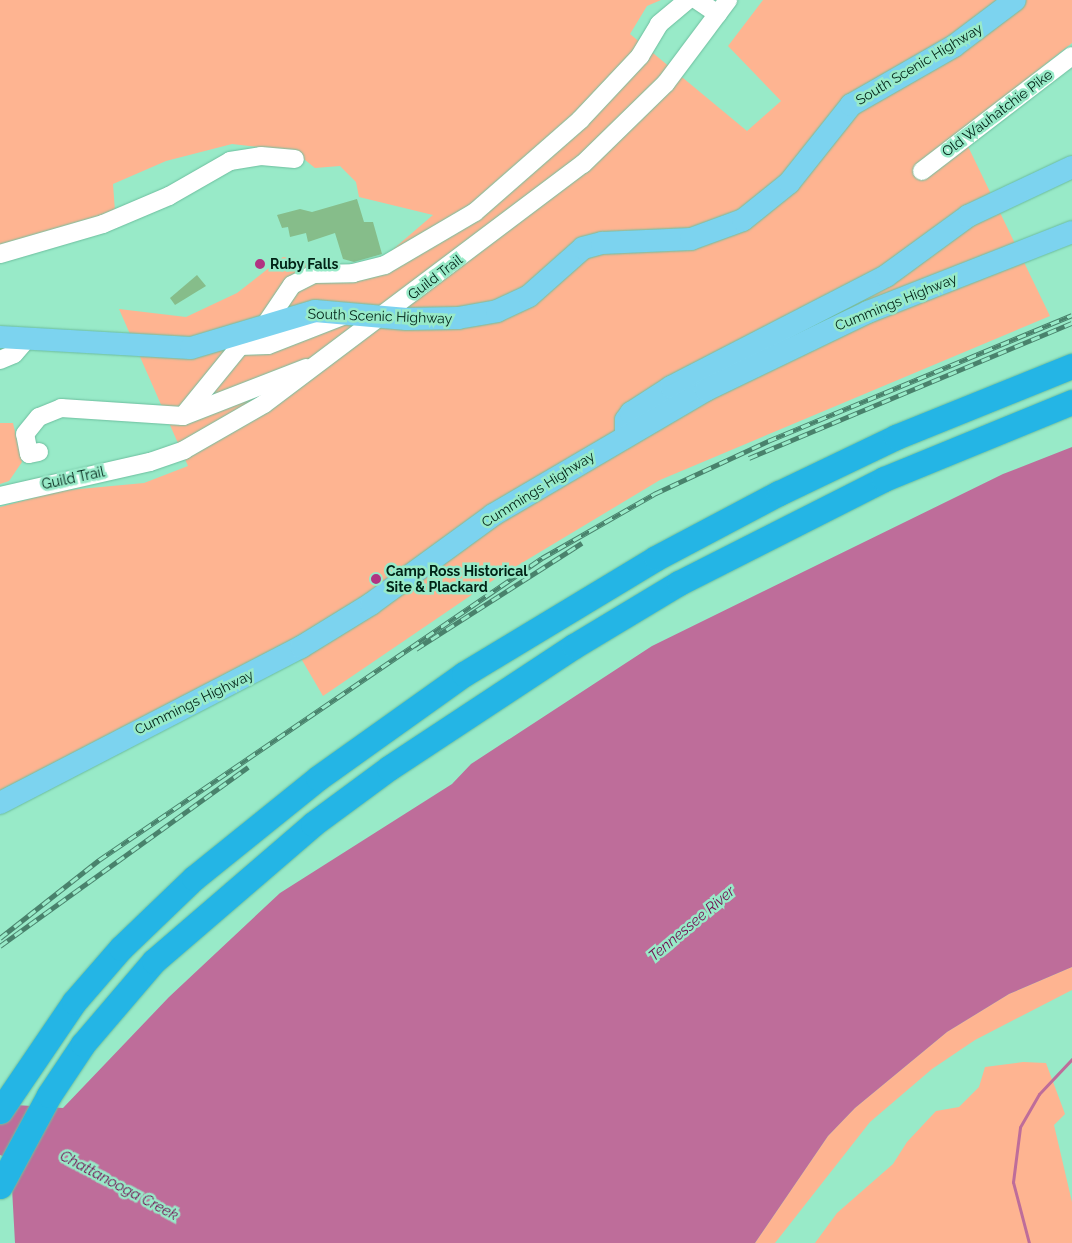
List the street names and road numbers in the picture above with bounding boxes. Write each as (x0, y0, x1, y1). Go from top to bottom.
street label: South Scenic Highway (853, 20, 985, 108)
street label: Old Wauhatchie Pike (938, 66, 1056, 160)
street label: Guild Trail (404, 251, 466, 303)
street label: Cummings Highway (833, 270, 959, 334)
street label: South Scenic Highway (307, 305, 453, 327)
street label: Cummings Highway (478, 447, 598, 531)
street label: Guild Trail (40, 463, 106, 493)
street label: Cummings Highway (132, 666, 256, 738)

